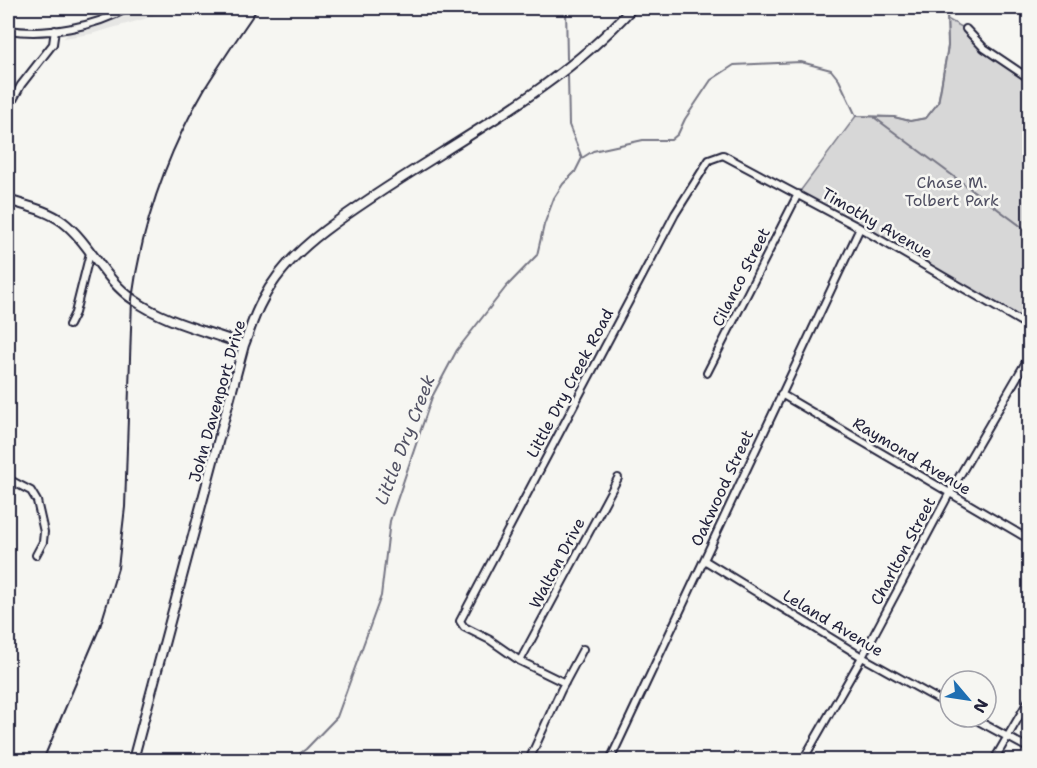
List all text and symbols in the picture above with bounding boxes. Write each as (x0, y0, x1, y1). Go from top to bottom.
park label: Chase M. Tolbert Park (905, 172, 999, 211)
street label: Timothy Avenue (818, 183, 936, 263)
street label: Cilanco Street (707, 224, 775, 330)
street label: Little Dry Creek Road (522, 305, 618, 461)
street label: John Davenport Drive (184, 317, 250, 485)
water label: Little Dry Creek (369, 371, 441, 508)
street label: Raymond Avenue (849, 412, 975, 500)
street label: Oakwood Street (686, 426, 758, 550)
street label: Charlton Street (866, 493, 940, 609)
street label: Walton Drive (524, 514, 590, 612)
street label: Leland Avenue (779, 585, 887, 661)
north arrow (938, 669, 998, 729)
text: N (968, 695, 993, 717)

